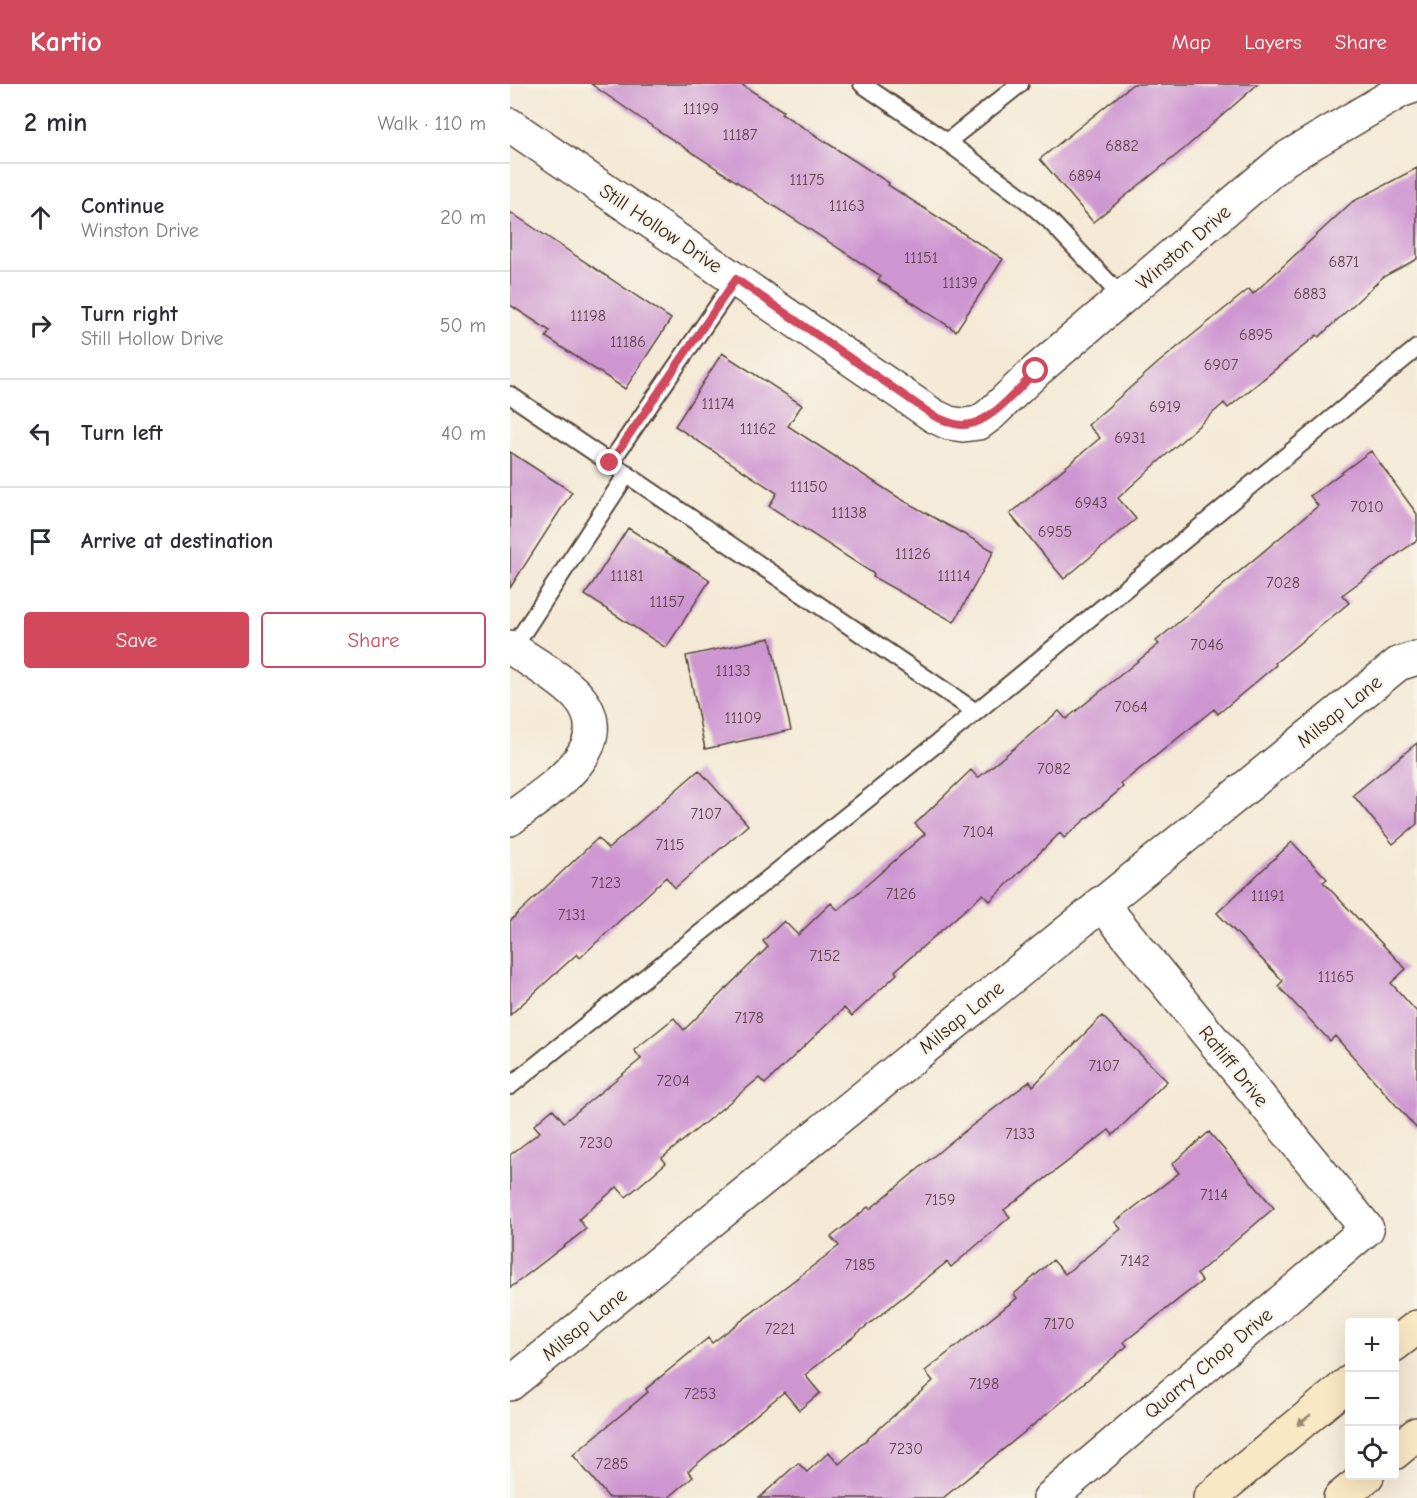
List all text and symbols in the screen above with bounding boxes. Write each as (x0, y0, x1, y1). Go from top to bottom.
text: Kartio (30, 26, 102, 58)
text: Map (1172, 30, 1211, 54)
text: Layers (1244, 30, 1302, 54)
text: Share (1335, 30, 1387, 54)
house number: 11199 (683, 100, 719, 118)
text: 2 min (24, 108, 87, 138)
text: Walk · 110 m (378, 112, 486, 135)
house number: 11187 (723, 126, 758, 144)
house number: 6882 (1105, 137, 1139, 155)
house number: 6894 (1068, 167, 1102, 185)
house number: 11175 (789, 171, 825, 189)
street label: Still Hollow Drive (595, 179, 726, 278)
text: Continue (81, 193, 164, 219)
house number: 11163 (829, 197, 865, 215)
street label: Winston Drive (1131, 200, 1235, 295)
icon: ahead (24, 201, 57, 234)
text: 20 m (440, 206, 486, 229)
text: Winston Drive (81, 219, 199, 242)
house number: 11151 (904, 249, 938, 267)
house number: 6871 (1329, 253, 1359, 271)
house number: 11139 (942, 274, 978, 292)
house number: 6883 (1293, 285, 1327, 303)
text: Turn right (81, 301, 178, 327)
house number: 11198 (570, 307, 606, 325)
icon: right (24, 309, 57, 342)
text: 50 m (440, 314, 486, 337)
house number: 6895 (1239, 326, 1273, 344)
text: Still Hollow Drive (81, 327, 224, 350)
house number: 11186 (610, 333, 646, 351)
house number: 6907 (1204, 356, 1239, 374)
route start (1022, 357, 1048, 383)
house number: 11174 (701, 395, 735, 413)
house number: 6919 (1149, 398, 1181, 416)
icon: left (24, 417, 57, 450)
text: Turn left (81, 420, 163, 446)
house number: 11162 (740, 420, 776, 438)
text: 40 m (441, 422, 486, 445)
house number: 6931 (1114, 429, 1146, 447)
route end (596, 449, 622, 475)
house number: 11150 (790, 478, 828, 496)
house number: 6943 (1074, 494, 1108, 512)
house number: 7010 (1350, 498, 1384, 516)
house number: 11138 (831, 504, 867, 522)
house number: 6955 (1038, 523, 1072, 541)
icon: arrive (24, 525, 57, 558)
text: Arrive at destination (81, 528, 273, 554)
house number: 11126 (895, 545, 931, 563)
house number: 11181 (610, 567, 644, 585)
house number: 11114 (937, 567, 971, 585)
house number: 7028 (1266, 574, 1300, 592)
house number: 11157 (649, 593, 685, 611)
button: Save (24, 612, 249, 668)
button: Share (261, 612, 486, 668)
house number: 7046 (1190, 636, 1224, 654)
house number: 11133 (715, 662, 751, 680)
street label: Milsap Lane (1292, 670, 1386, 753)
house number: 7064 (1114, 698, 1148, 716)
house number: 11109 (724, 709, 762, 727)
house number: 7082 (1037, 760, 1071, 778)
house number: 7107 (690, 805, 722, 823)
house number: 7104 (962, 823, 994, 841)
house number: 7115 (656, 836, 684, 854)
house number: 7123 (591, 874, 621, 892)
house number: 7126 (886, 885, 916, 903)
house number: 11191 (1251, 887, 1285, 905)
house number: 7131 (558, 906, 586, 924)
house number: 7152 (810, 947, 840, 965)
house number: 11165 (1318, 968, 1354, 986)
street label: Milsap Lane (914, 976, 1008, 1059)
house number: 7178 (734, 1009, 764, 1027)
street label: Ratliff Drive (1194, 1021, 1273, 1111)
house number: 7107 (1088, 1057, 1120, 1075)
house number: 7204 (656, 1072, 690, 1090)
house number: 7133 (1005, 1125, 1035, 1143)
house number: 7230 (579, 1134, 613, 1152)
house number: 7114 (1200, 1186, 1228, 1204)
house number: 7159 (924, 1191, 956, 1209)
house number: 7142 (1120, 1252, 1150, 1270)
house number: 7185 (845, 1256, 875, 1274)
street label: Milsap Lane (537, 1283, 631, 1366)
street label: Quarry Chop Drive (1140, 1303, 1277, 1424)
house number: 7170 (1043, 1315, 1075, 1333)
map controls (1345, 1318, 1399, 1480)
button: + (1345, 1318, 1399, 1372)
house number: 7221 (765, 1320, 795, 1338)
button: − (1345, 1372, 1399, 1426)
house number: 7198 (969, 1375, 999, 1393)
house number: 7253 (684, 1385, 716, 1403)
one-way arrow (1297, 1413, 1312, 1425)
button: locate (1345, 1426, 1399, 1480)
house number: 7230 (889, 1440, 923, 1458)
house number: 7285 (596, 1455, 628, 1473)

